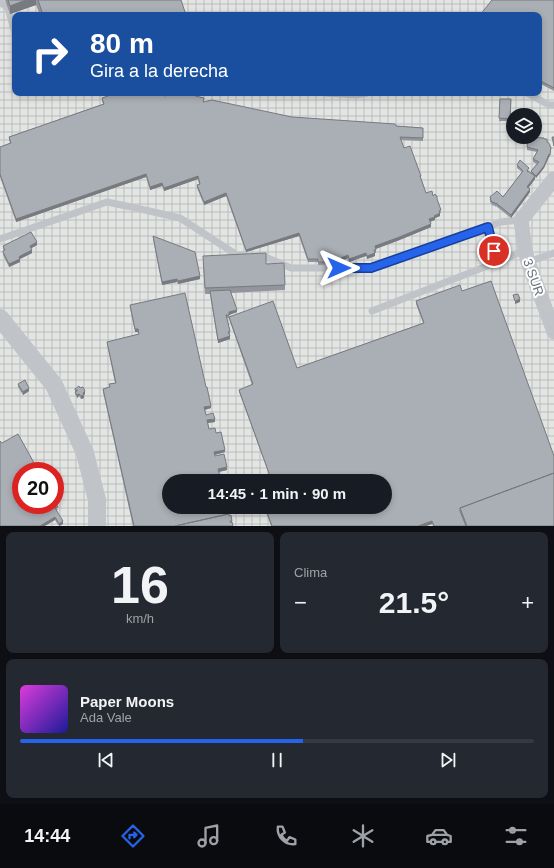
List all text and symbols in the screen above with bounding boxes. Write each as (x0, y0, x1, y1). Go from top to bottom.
icon: right (24, 28, 76, 80)
text: 80 m (90, 28, 154, 59)
text: Gira a la derecha (90, 61, 228, 81)
map controls (506, 108, 542, 144)
button: layers (506, 108, 542, 144)
pin (477, 234, 511, 268)
icon: arrive (483, 240, 505, 262)
position arrow (318, 247, 360, 289)
street label: 3 SUR (520, 257, 547, 298)
speed limit sign: 20 (12, 462, 64, 514)
text: 14:45 · 1 min · 90 m (208, 485, 346, 502)
text: 16 (111, 556, 169, 614)
text: Clima (294, 565, 327, 580)
text: 21.5° (379, 586, 449, 619)
text: − (294, 590, 307, 615)
text: + (521, 590, 534, 615)
text: km/h (126, 611, 154, 626)
text: Paper Moons (80, 693, 174, 710)
text: Ada Vale (80, 710, 132, 725)
icon: previous (95, 749, 117, 771)
icon: pause (266, 749, 288, 771)
icon: next (437, 749, 459, 771)
icon: directions (119, 822, 147, 850)
icon: music (195, 822, 223, 850)
icon: phone (272, 822, 300, 850)
icon: climate (349, 822, 377, 850)
icon: car (425, 822, 453, 850)
icon: filters (502, 822, 530, 850)
text: 14:44 (24, 826, 70, 846)

